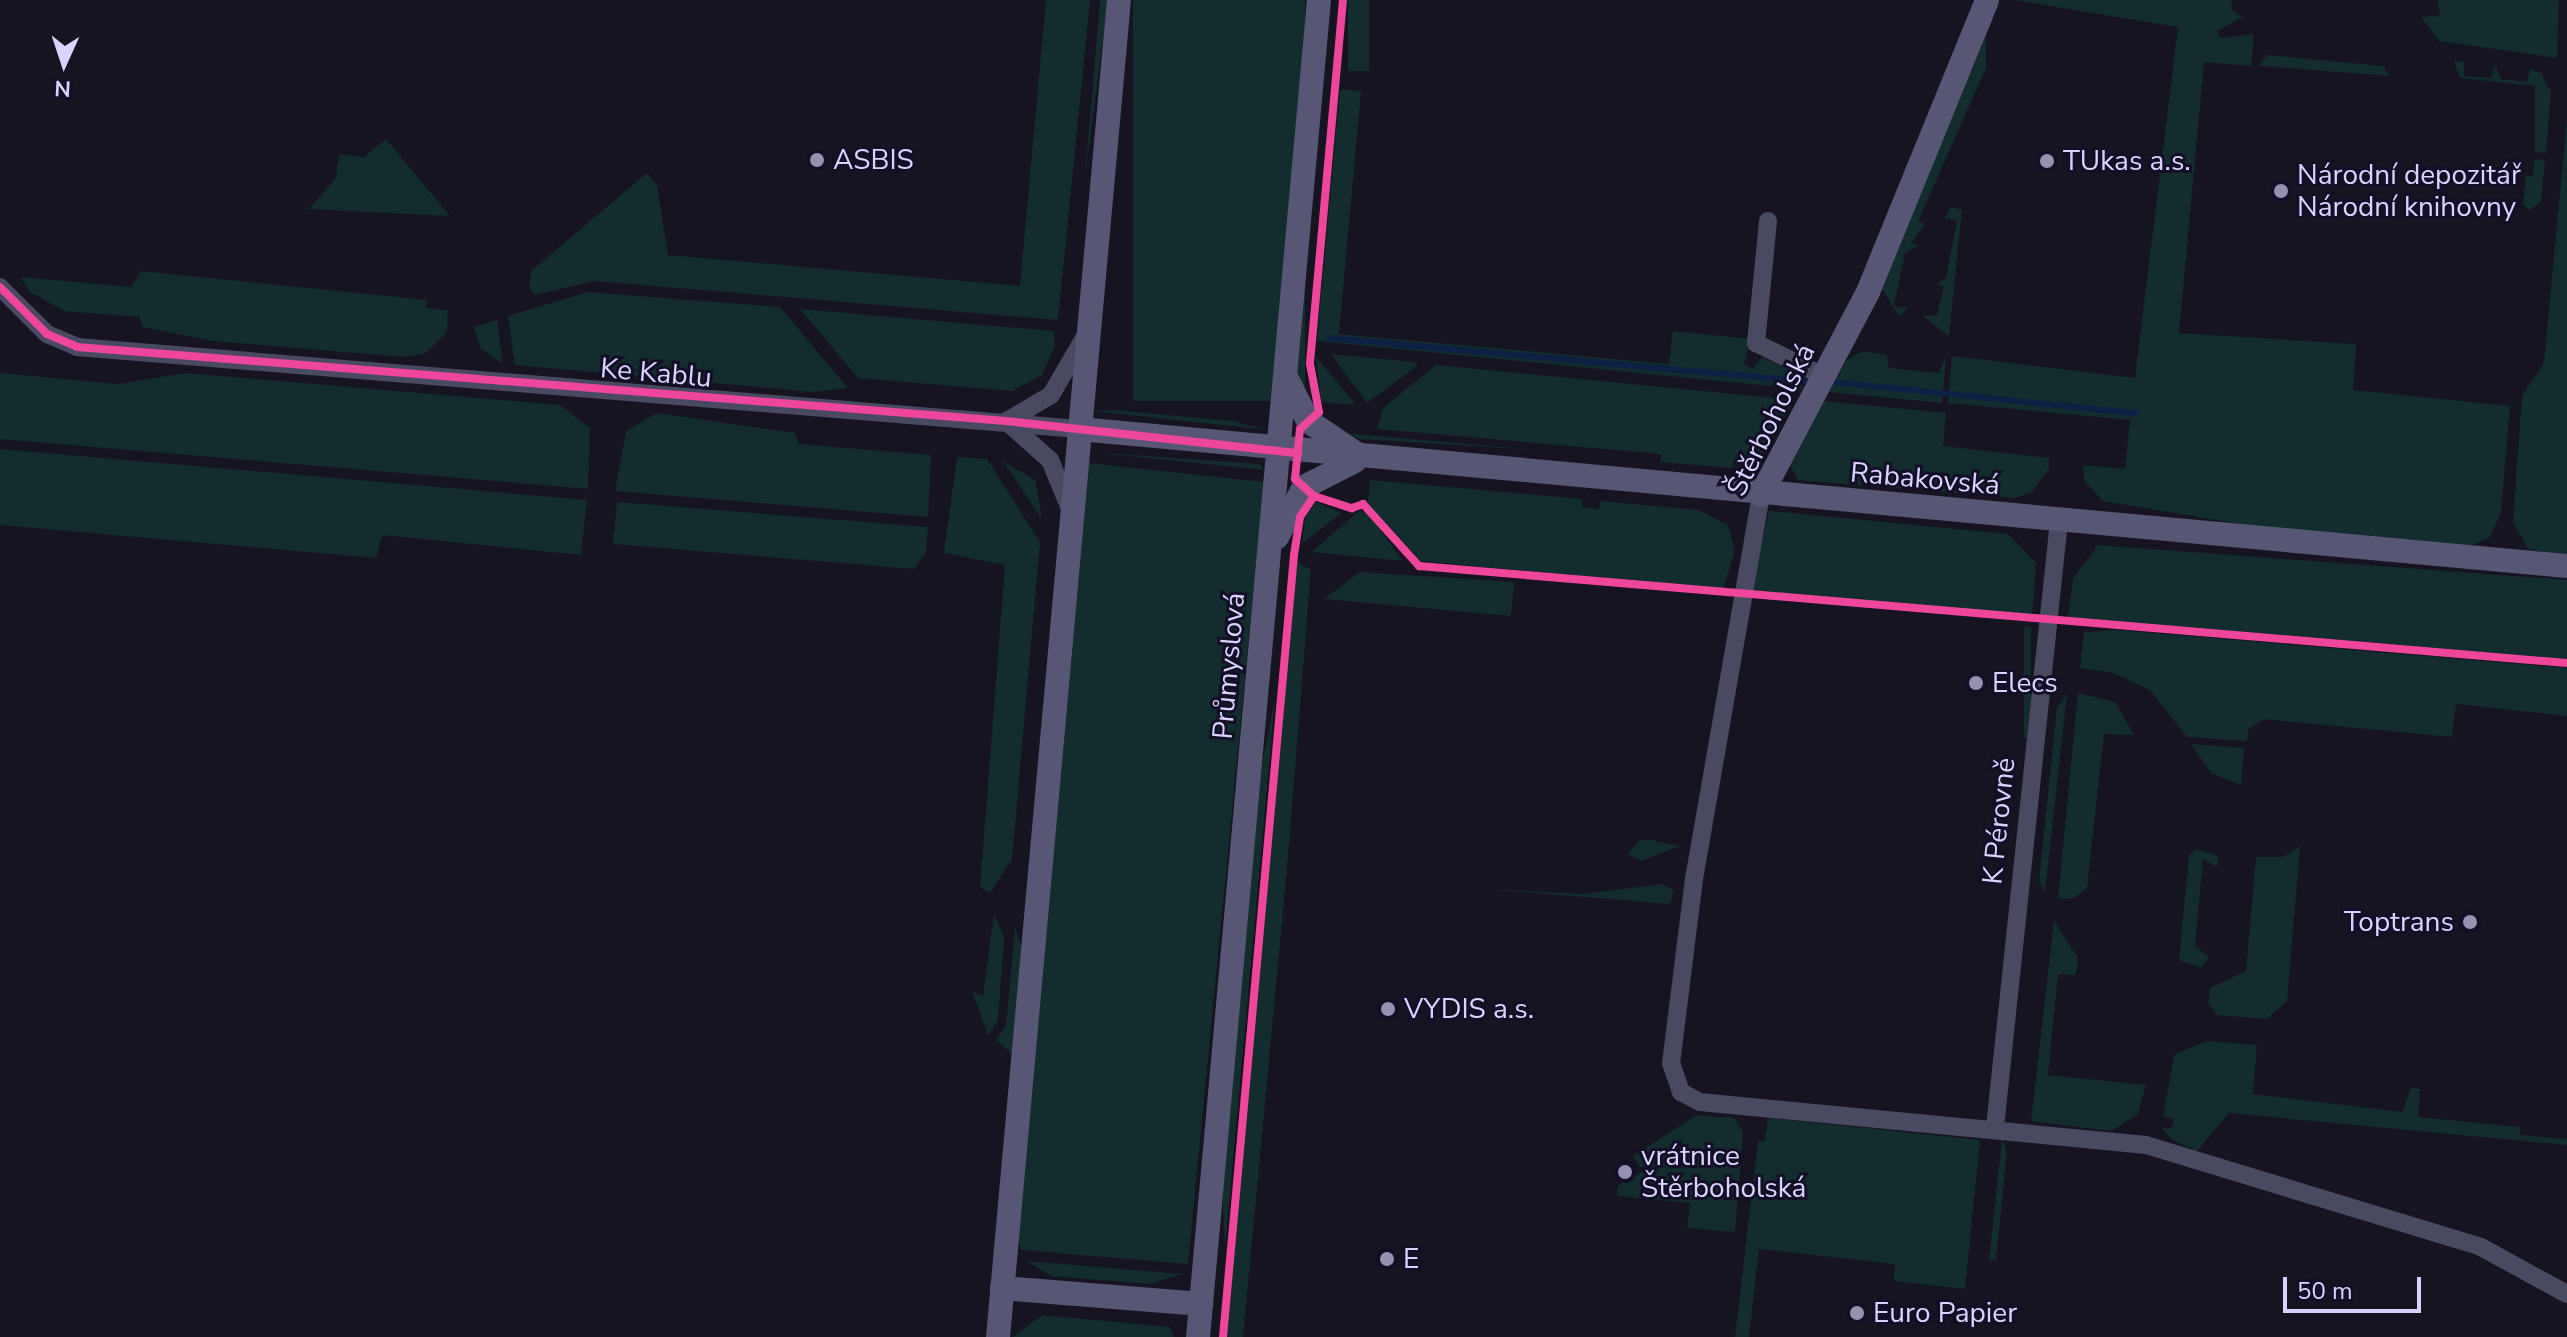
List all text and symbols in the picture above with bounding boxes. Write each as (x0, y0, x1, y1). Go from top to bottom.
north arrow (24, 24, 104, 104)
text: N (54, 73, 72, 103)
place label: ASBIS (833, 143, 914, 177)
place label: TUkas a.s. (2063, 144, 2191, 178)
marker: ASBIS (808, 151, 826, 169)
marker: TUkas a.s. (2038, 152, 2056, 170)
place label: Národní depozitář Národní knihovny (2297, 158, 2521, 224)
marker: Národní depozitář Národní knihovny (2272, 182, 2290, 200)
street label: Štěrboholská (1720, 338, 1822, 502)
street label: Ke Kablu (599, 351, 713, 395)
street label: Rabakovská (1849, 456, 2001, 502)
street label: Průmyslová (1206, 591, 1252, 741)
place label: Elecs (1992, 666, 2058, 700)
marker: Elecs (1967, 674, 1985, 692)
street label: K Pérovně (1976, 756, 2022, 886)
place label: Toptrans (2344, 905, 2454, 939)
marker: Toptrans (2461, 913, 2479, 931)
place label: VYDIS a.s. (1404, 992, 1534, 1026)
marker: VYDIS a.s. (1379, 1000, 1397, 1018)
place label: vrátnice Štěrboholská (1641, 1139, 1806, 1205)
marker: vrátnice Štěrboholská (1616, 1163, 1634, 1181)
place label: E (1403, 1242, 1419, 1276)
marker: E (1378, 1250, 1396, 1268)
scale bar (2287, 1261, 2425, 1311)
text: 50 m (2297, 1275, 2353, 1307)
place label: Euro Papier (1873, 1296, 2017, 1330)
marker: Euro Papier (1848, 1304, 1866, 1322)

